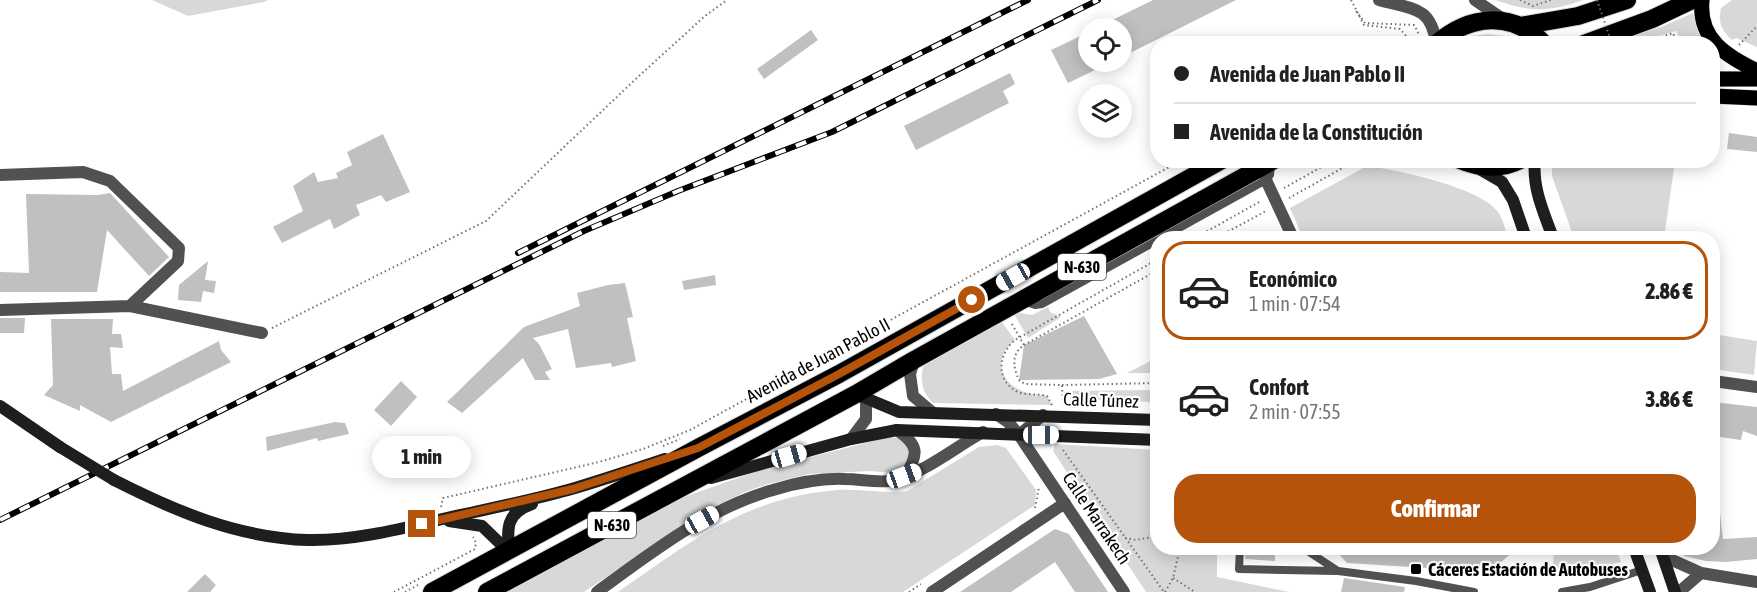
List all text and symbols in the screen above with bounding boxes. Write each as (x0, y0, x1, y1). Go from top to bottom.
map controls (1078, 18, 1132, 138)
button: locate (1078, 18, 1132, 72)
text: Avenida de Juan Pablo II (1210, 61, 1405, 87)
button: layers (1078, 84, 1132, 138)
text: Avenida de la Constitución (1210, 119, 1423, 145)
road number: N-630 (1058, 254, 1106, 280)
car (993, 260, 1033, 294)
icon: car (1177, 264, 1231, 318)
text: Económico (1249, 266, 1337, 292)
text: 2.86 € (1645, 278, 1693, 304)
route start (958, 286, 985, 313)
text: 1 min · 07:54 (1249, 292, 1341, 315)
street label: Avenida de Juan Pablo II (743, 313, 893, 407)
icon: car (1177, 372, 1231, 426)
text: Confort (1249, 374, 1309, 400)
text: 3.86 € (1645, 386, 1693, 412)
street label: Calle Túnez (1063, 388, 1140, 412)
text: 2 min · 07:55 (1249, 400, 1341, 423)
car (1023, 426, 1059, 444)
callout: 1 min (372, 437, 472, 479)
car (769, 442, 809, 470)
text: 1 min (401, 445, 442, 468)
car (884, 461, 924, 491)
street label: Calle Marrakech (1059, 468, 1135, 568)
button: Confirmar (1174, 474, 1696, 543)
car (682, 503, 722, 537)
route end (408, 510, 435, 537)
road number: N-630 (588, 512, 636, 538)
place label: Cáceres Estación de Autobuses (1428, 559, 1629, 580)
marker: Cáceres Estación de Autobuses (1409, 562, 1423, 576)

